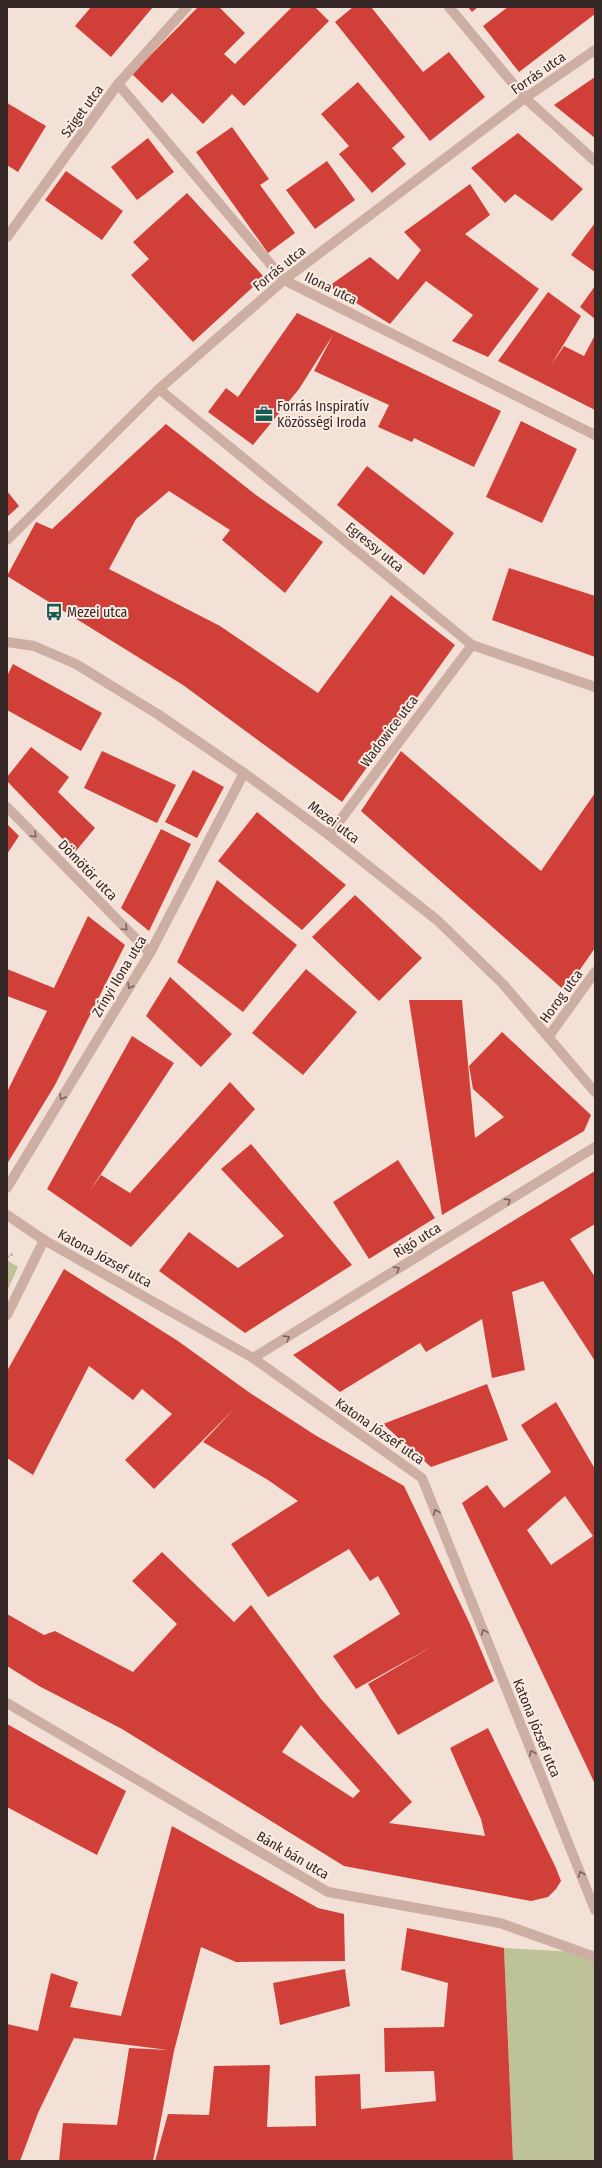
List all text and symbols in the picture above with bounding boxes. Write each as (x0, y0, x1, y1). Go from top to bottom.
street label: Forrás utca (508, 48, 569, 98)
street label: Sziget utca (57, 81, 107, 141)
street label: Forrás utca (250, 242, 309, 295)
street label: Ilona utca (302, 268, 360, 309)
place label: Forrás Inspiratív Közösségi Iroda (277, 398, 370, 431)
office icon: Forrás Inspiratív Közösségi Iroda (254, 404, 274, 424)
street label: Egressy utca (342, 519, 407, 576)
bus stop icon: Mezei utca (44, 602, 64, 622)
place label: Mezei utca (67, 604, 127, 621)
street label: Wadowice utca (357, 692, 422, 770)
street label: Mezei utca (304, 797, 363, 847)
one-way arrow (29, 830, 37, 838)
street label: Dömötör utca (54, 836, 121, 904)
one-way arrow (120, 923, 128, 931)
street label: Zrínyi Ilona utca (89, 932, 150, 1020)
street label: Horog utca (536, 966, 587, 1026)
one-way arrow (127, 982, 134, 989)
one-way arrow (60, 1093, 67, 1100)
one-way arrow (504, 1198, 511, 1205)
street label: Rigó utca (390, 1219, 444, 1262)
street label: Katona József utca (55, 1226, 155, 1291)
one-way arrow (393, 1266, 400, 1274)
one-way arrow (283, 1335, 290, 1342)
street label: Katona József utca (332, 1394, 428, 1469)
one-way arrow (432, 1508, 440, 1515)
one-way arrow (481, 1629, 489, 1637)
street label: Katona József utca (509, 1676, 564, 1780)
one-way arrow (529, 1750, 537, 1757)
street label: Bánk bán utca (253, 1828, 332, 1883)
one-way arrow (577, 1870, 585, 1877)

